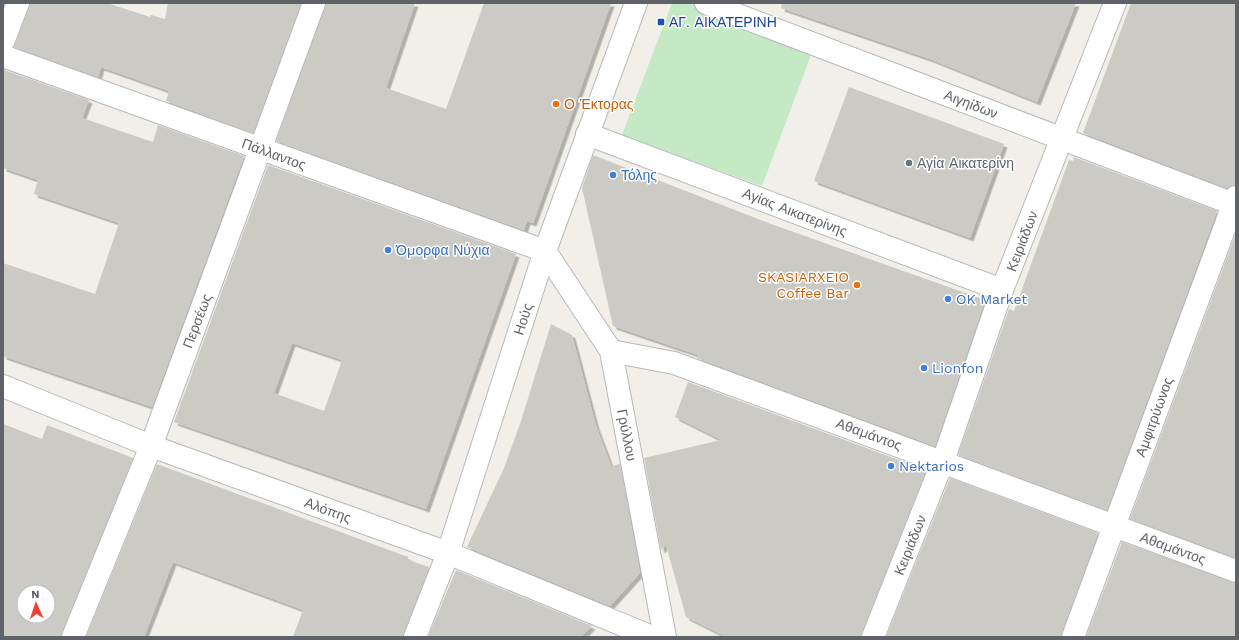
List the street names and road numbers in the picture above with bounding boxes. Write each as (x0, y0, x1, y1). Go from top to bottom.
street label: Αιγηίδων (942, 86, 1000, 122)
street label: Πάλλαντος (240, 135, 308, 173)
street label: Αγίας Αικατερίνης (741, 185, 850, 239)
street label: Κειριάδων (1003, 208, 1041, 274)
street label: Περσέως (179, 291, 215, 350)
street label: Ηούς (510, 301, 536, 337)
street label: Αμφιτρύωνος (1132, 375, 1176, 459)
street label: Γρύλλου (614, 408, 640, 462)
street label: Αθαμάντος (834, 415, 904, 453)
street label: Αλόπης (302, 494, 354, 526)
street label: Κειριάδων (891, 513, 929, 577)
street label: Αθαμάντος (1138, 529, 1208, 567)

